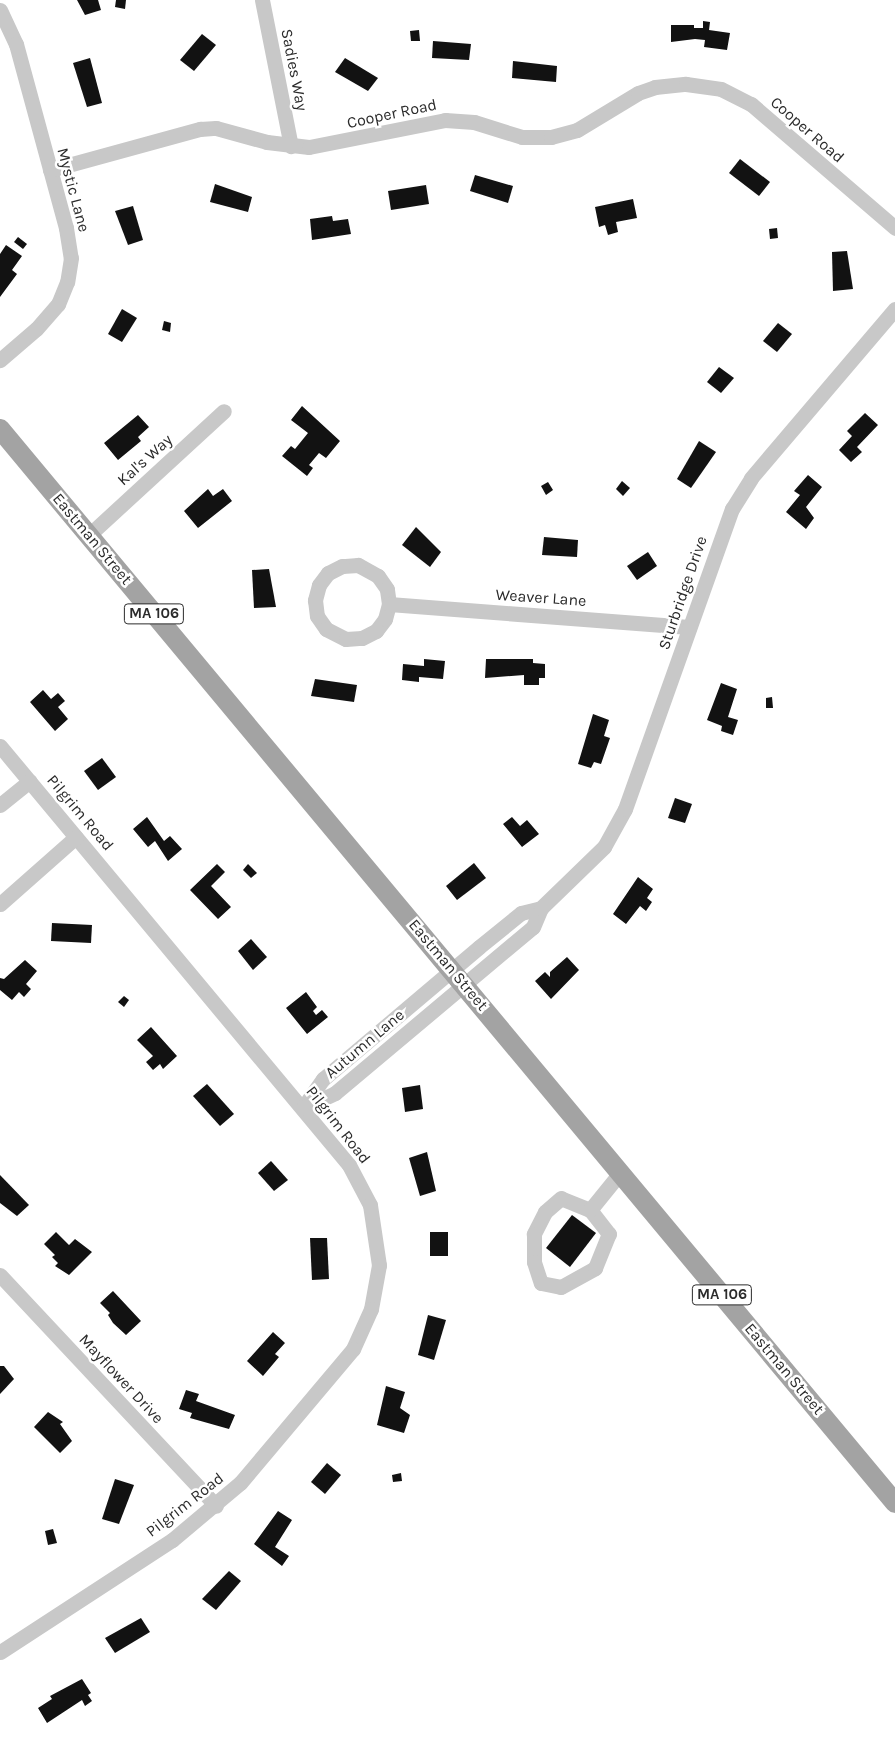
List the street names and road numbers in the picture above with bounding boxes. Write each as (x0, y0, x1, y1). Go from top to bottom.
street label: Sadies Way (277, 27, 311, 113)
street label: Cooper Road (766, 93, 848, 167)
street label: Cooper Road (345, 95, 439, 133)
street label: Mystic Lane (53, 146, 93, 234)
street label: Kal's Way (114, 430, 176, 490)
street label: Eastman Street (48, 489, 136, 589)
street label: Sturbridge Drive (655, 534, 711, 652)
street label: Weaver Lane (495, 585, 587, 611)
road number: MA 106 (123, 602, 185, 626)
street label: Pilgrim Road (43, 771, 117, 855)
street label: Eastman Street (404, 915, 492, 1015)
street label: Autumn Lane (322, 1005, 408, 1083)
street label: Pilgrim Road (302, 1082, 374, 1168)
road number: MA 106 (691, 1282, 753, 1308)
street label: Eastman Street (740, 1319, 828, 1419)
street label: Mayflower Drive (75, 1330, 167, 1428)
street label: Pilgrim Road (142, 1469, 228, 1541)

